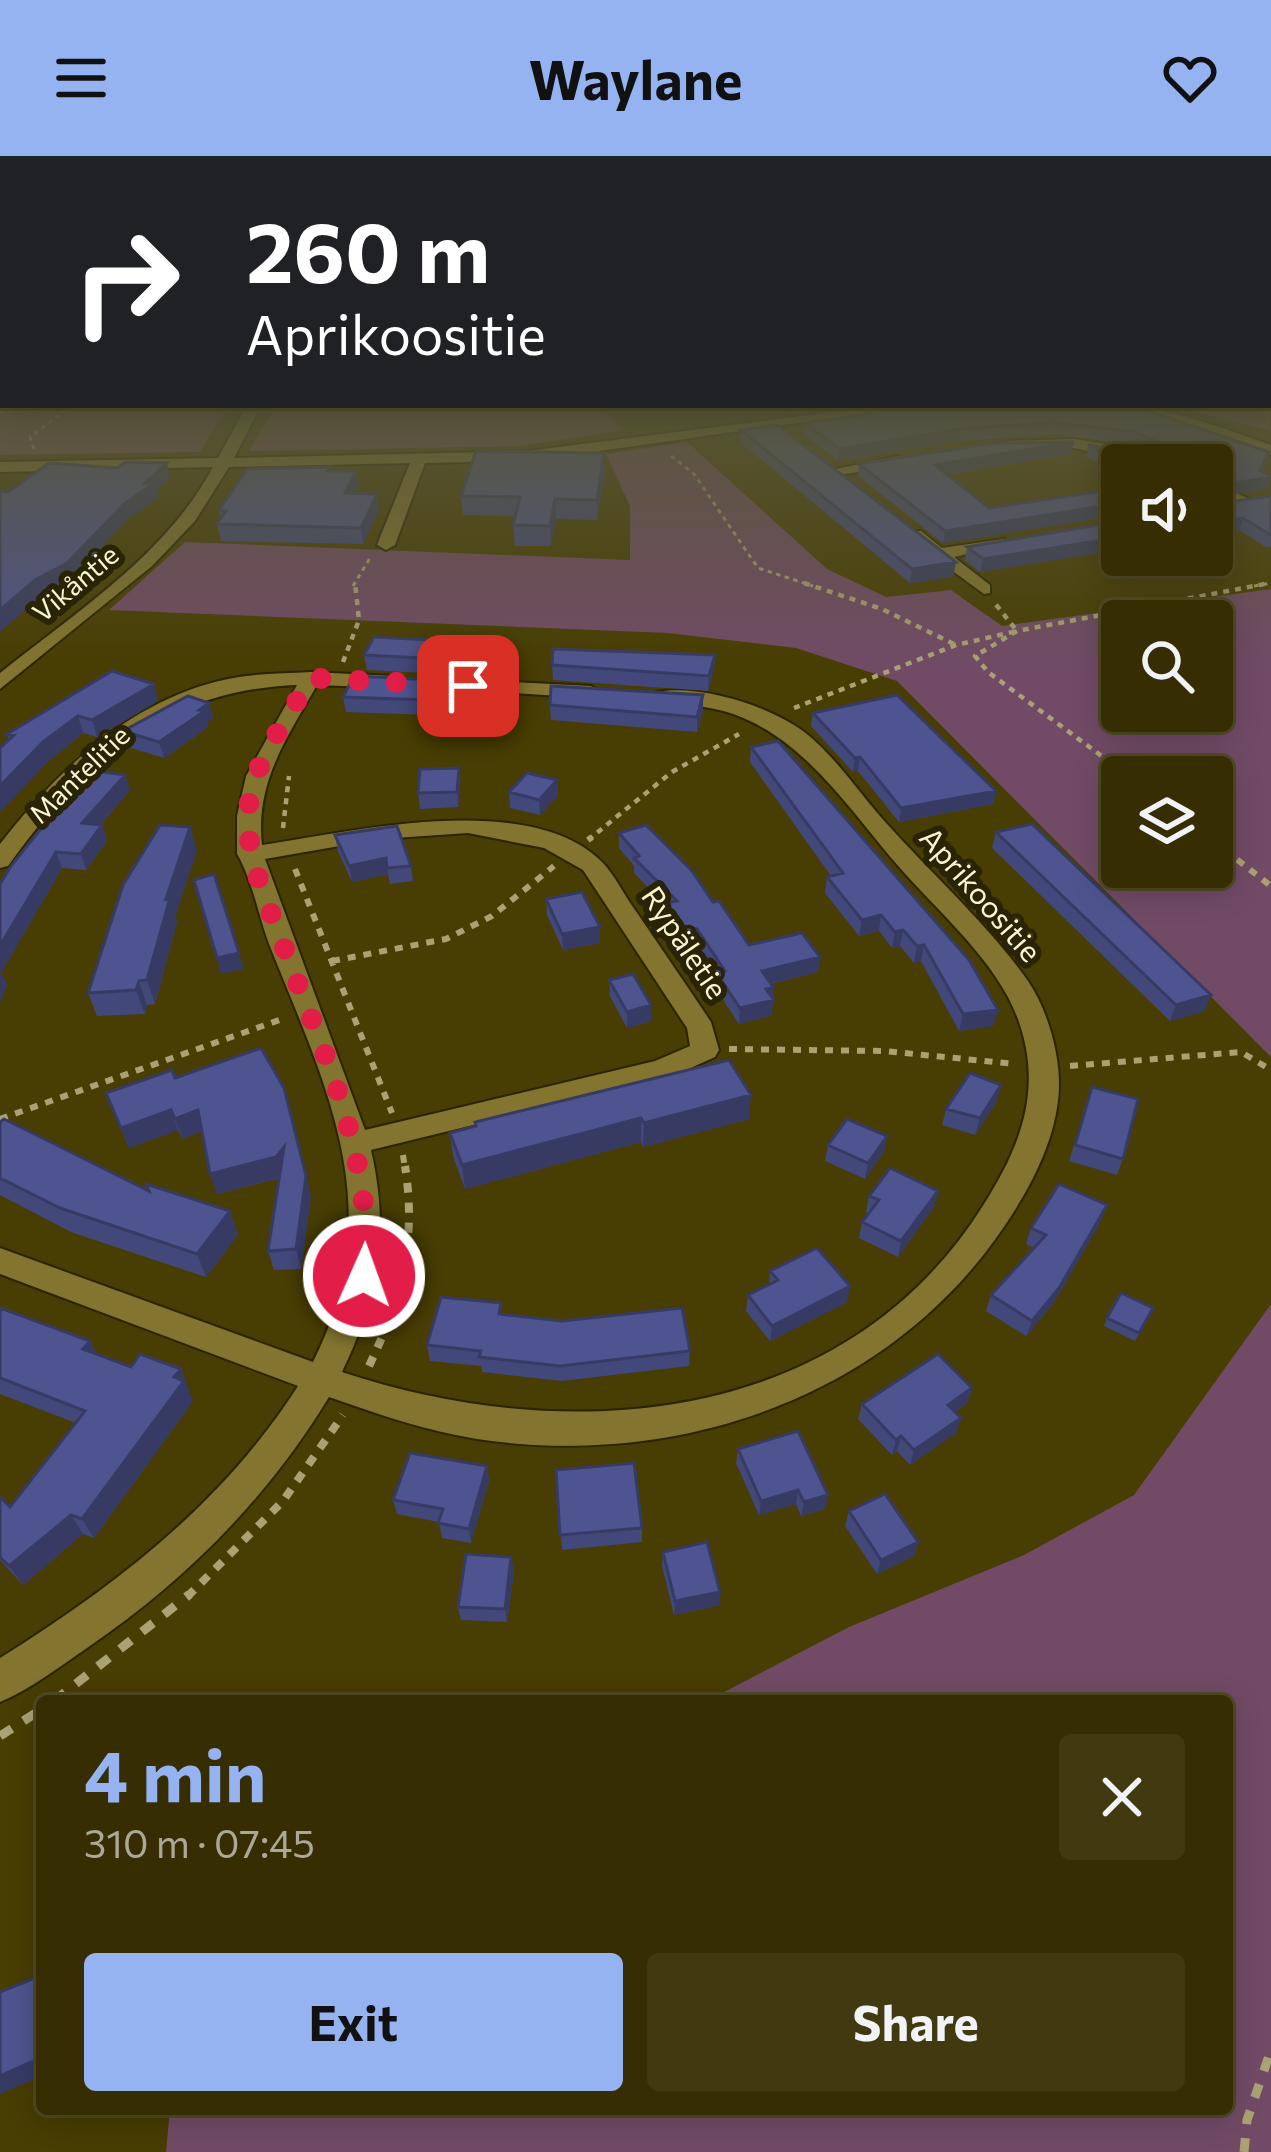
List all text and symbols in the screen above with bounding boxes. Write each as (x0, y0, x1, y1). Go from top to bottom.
icon: menu (48, 45, 114, 111)
text: Waylane (529, 45, 742, 111)
icon: heart (1157, 45, 1223, 111)
text: 260 m (246, 198, 490, 300)
icon: right (48, 204, 204, 360)
text: Aprikoositie (246, 300, 546, 366)
map controls (1101, 444, 1233, 888)
button: sound (1101, 444, 1233, 576)
street label: Vikåntie (25, 537, 125, 628)
button: search (1101, 600, 1233, 732)
pin (417, 635, 519, 737)
icon: arrive (435, 653, 501, 719)
street label: Mantelitie (22, 718, 136, 830)
button: layers (1101, 756, 1233, 888)
street label: Aprikoositie (913, 818, 1050, 968)
street label: Rypäletie (635, 878, 737, 1005)
position arrow (301, 1213, 427, 1339)
text: 4 min (84, 1729, 266, 1817)
button: close (1059, 1734, 1185, 1860)
text: 310 m · 07:45 (84, 1818, 315, 1866)
button: Exit (84, 1953, 623, 2091)
button: Share (647, 1953, 1185, 2091)

